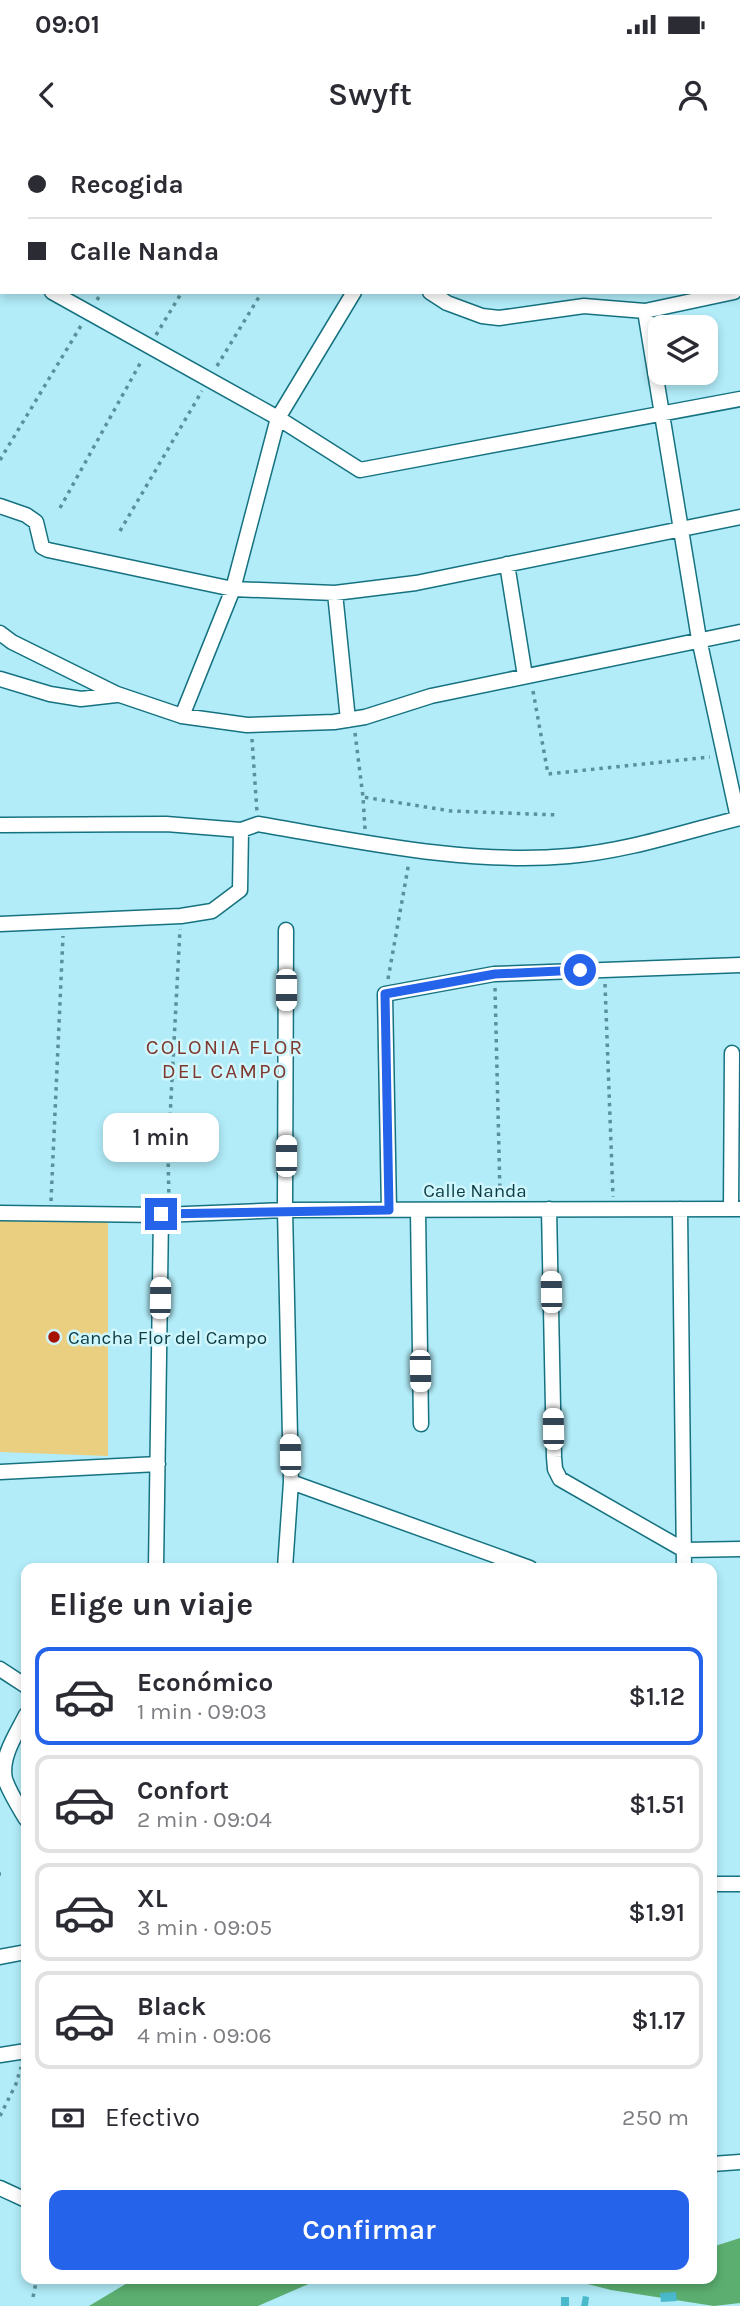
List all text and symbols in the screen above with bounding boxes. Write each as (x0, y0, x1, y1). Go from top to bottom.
text: 09:01 (35, 9, 100, 40)
icon: back (28, 76, 66, 114)
text: Swyft (328, 76, 412, 113)
icon: person (674, 76, 712, 114)
text: Recogida (70, 169, 184, 200)
text: Calle Nanda (70, 236, 219, 267)
map controls (648, 315, 718, 385)
button: layers (648, 315, 718, 385)
route start (564, 954, 596, 986)
car (276, 969, 297, 1011)
district label: COLONIA FLOR DEL CAMPO (146, 1035, 304, 1083)
callout: 1 min (103, 1112, 219, 1161)
text: 1 min (132, 1124, 190, 1151)
car (276, 1135, 297, 1177)
street label: Calle Nanda (423, 1180, 527, 1202)
route end (145, 1198, 177, 1230)
car (541, 1271, 562, 1313)
car (150, 1277, 171, 1319)
place label: Cancha Flor del Campo (68, 1327, 267, 1349)
marker: Cancha Flor del Campo (46, 1329, 62, 1345)
car (410, 1350, 431, 1392)
car (543, 1408, 564, 1450)
car (280, 1434, 301, 1476)
text: Elige un viaje (49, 1586, 253, 1623)
icon: car (53, 1665, 116, 1728)
text: Económico (137, 1667, 273, 1698)
text: $1.12 (628, 1681, 685, 1712)
text: 1 min · 09:03 (137, 1698, 267, 1725)
icon: car (53, 1773, 116, 1836)
text: Confort (137, 1775, 229, 1806)
text: $1.51 (629, 1789, 685, 1820)
text: 2 min · 09:04 (137, 1806, 272, 1833)
icon: car (53, 1881, 116, 1944)
text: XL (137, 1883, 168, 1914)
text: $1.91 (628, 1897, 685, 1928)
text: 3 min · 09:05 (137, 1914, 272, 1941)
icon: car (53, 1989, 116, 2052)
text: Black (137, 1991, 206, 2022)
text: $1.17 (631, 2005, 685, 2036)
text: 4 min · 09:06 (137, 2022, 272, 2049)
icon: cash (49, 2099, 87, 2137)
text: Efectivo (105, 2102, 200, 2133)
text: 250 m (622, 2104, 689, 2131)
button: Confirmar (49, 2190, 689, 2270)

